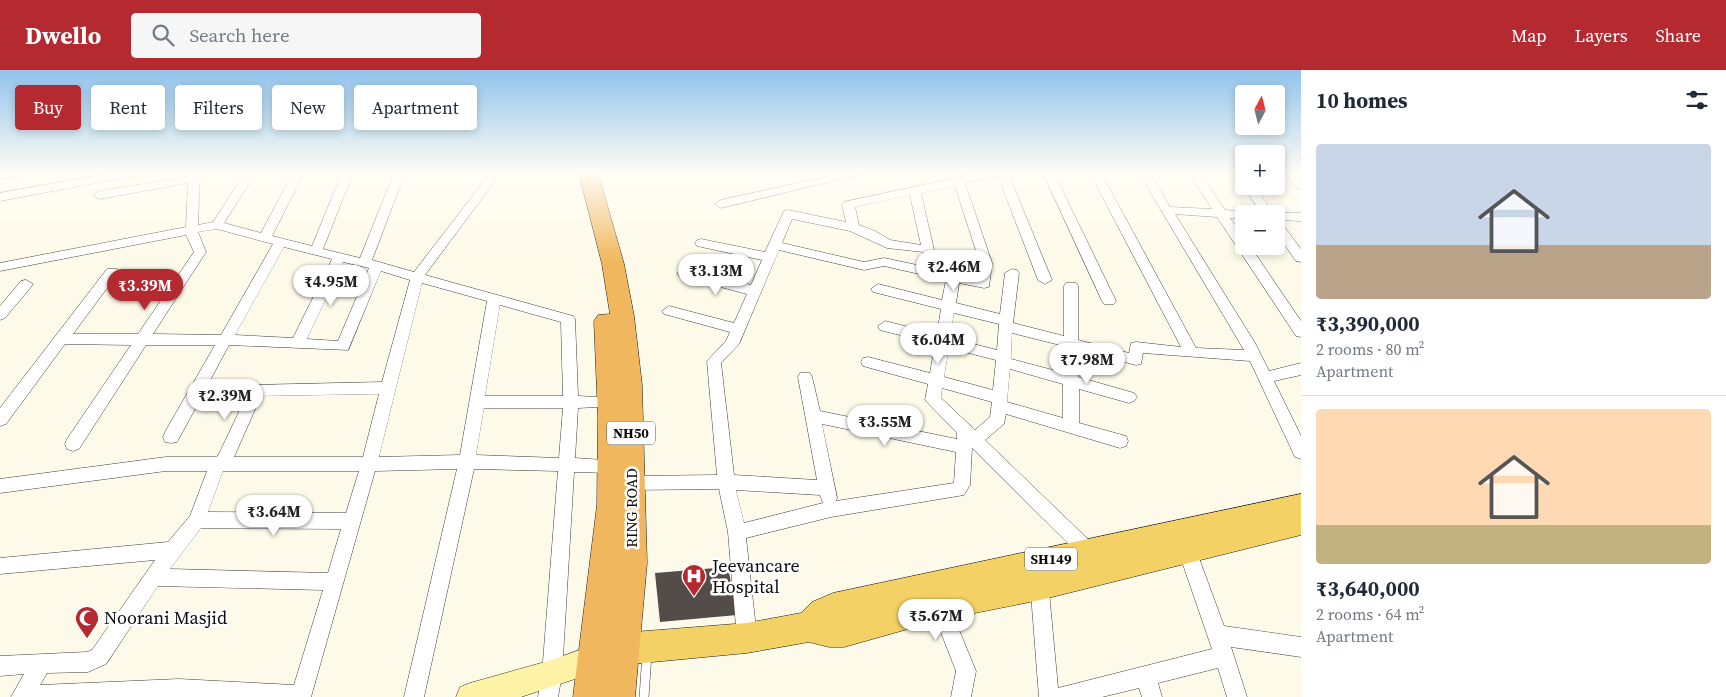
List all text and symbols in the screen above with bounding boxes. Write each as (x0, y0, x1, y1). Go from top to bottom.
search box (131, 13, 481, 58)
text: Dwello (25, 19, 101, 52)
icon: search (149, 21, 177, 49)
text: Search here (189, 22, 290, 48)
text: Map (1511, 23, 1546, 48)
text: Layers (1574, 23, 1627, 48)
text: Share (1655, 23, 1701, 48)
chip: Buy (15, 85, 81, 130)
chip: Rent (91, 85, 165, 130)
chip: Filters (175, 85, 262, 130)
chip: New (272, 85, 344, 130)
chip: Apartment (354, 85, 477, 130)
north arrow (1235, 85, 1285, 135)
map controls (1235, 85, 1285, 255)
text: 10 homes (1316, 86, 1408, 115)
icon: filters (1683, 86, 1711, 114)
button: + (1235, 145, 1285, 195)
icon: home (1469, 176, 1559, 266)
button: − (1235, 205, 1285, 255)
pin: ₹2.46M (913, 250, 995, 292)
pin: ₹3.13M (675, 254, 757, 296)
text: ₹2.46M (927, 255, 981, 277)
text: ₹3.13M (689, 259, 743, 281)
pin: ₹4.95M (290, 264, 372, 307)
pin: ₹3.39M (104, 268, 186, 311)
text: ₹4.95M (304, 270, 358, 292)
text: ₹3.39M (118, 274, 172, 296)
text: ₹3,390,000 (1316, 309, 1420, 338)
pin: ₹6.04M (897, 322, 979, 365)
text: ₹6.04M (911, 328, 965, 350)
text: 2 rooms · 80 m² (1316, 338, 1424, 360)
pin: ₹7.98M (1046, 342, 1128, 385)
text: ₹7.98M (1060, 348, 1114, 370)
text: Apartment (1316, 360, 1393, 382)
pin: ₹2.39M (184, 378, 266, 421)
text: ₹2.39M (198, 384, 252, 406)
pin: ₹3.55M (844, 404, 926, 447)
text: ₹3.55M (858, 410, 912, 432)
road number: NH50 (607, 422, 655, 444)
icon: home (1469, 442, 1559, 532)
street label: RING ROAD (621, 468, 642, 548)
pin: ₹3.64M (233, 494, 315, 537)
text: ₹3.64M (247, 500, 301, 522)
road number: SH149 (1025, 548, 1077, 570)
place label: Jeevancare Hospital (711, 553, 800, 599)
hospital icon: Jeevancare Hospital (681, 563, 707, 597)
text: ₹3,640,000 (1316, 574, 1420, 603)
pin: ₹5.67M (895, 598, 977, 641)
text: 2 rooms · 64 m² (1316, 603, 1424, 625)
text: ₹5.67M (909, 604, 963, 626)
mosque icon: Noorani Masjid (74, 605, 100, 639)
place label: Noorani Masjid (104, 605, 227, 630)
text: Apartment (1316, 625, 1393, 647)

